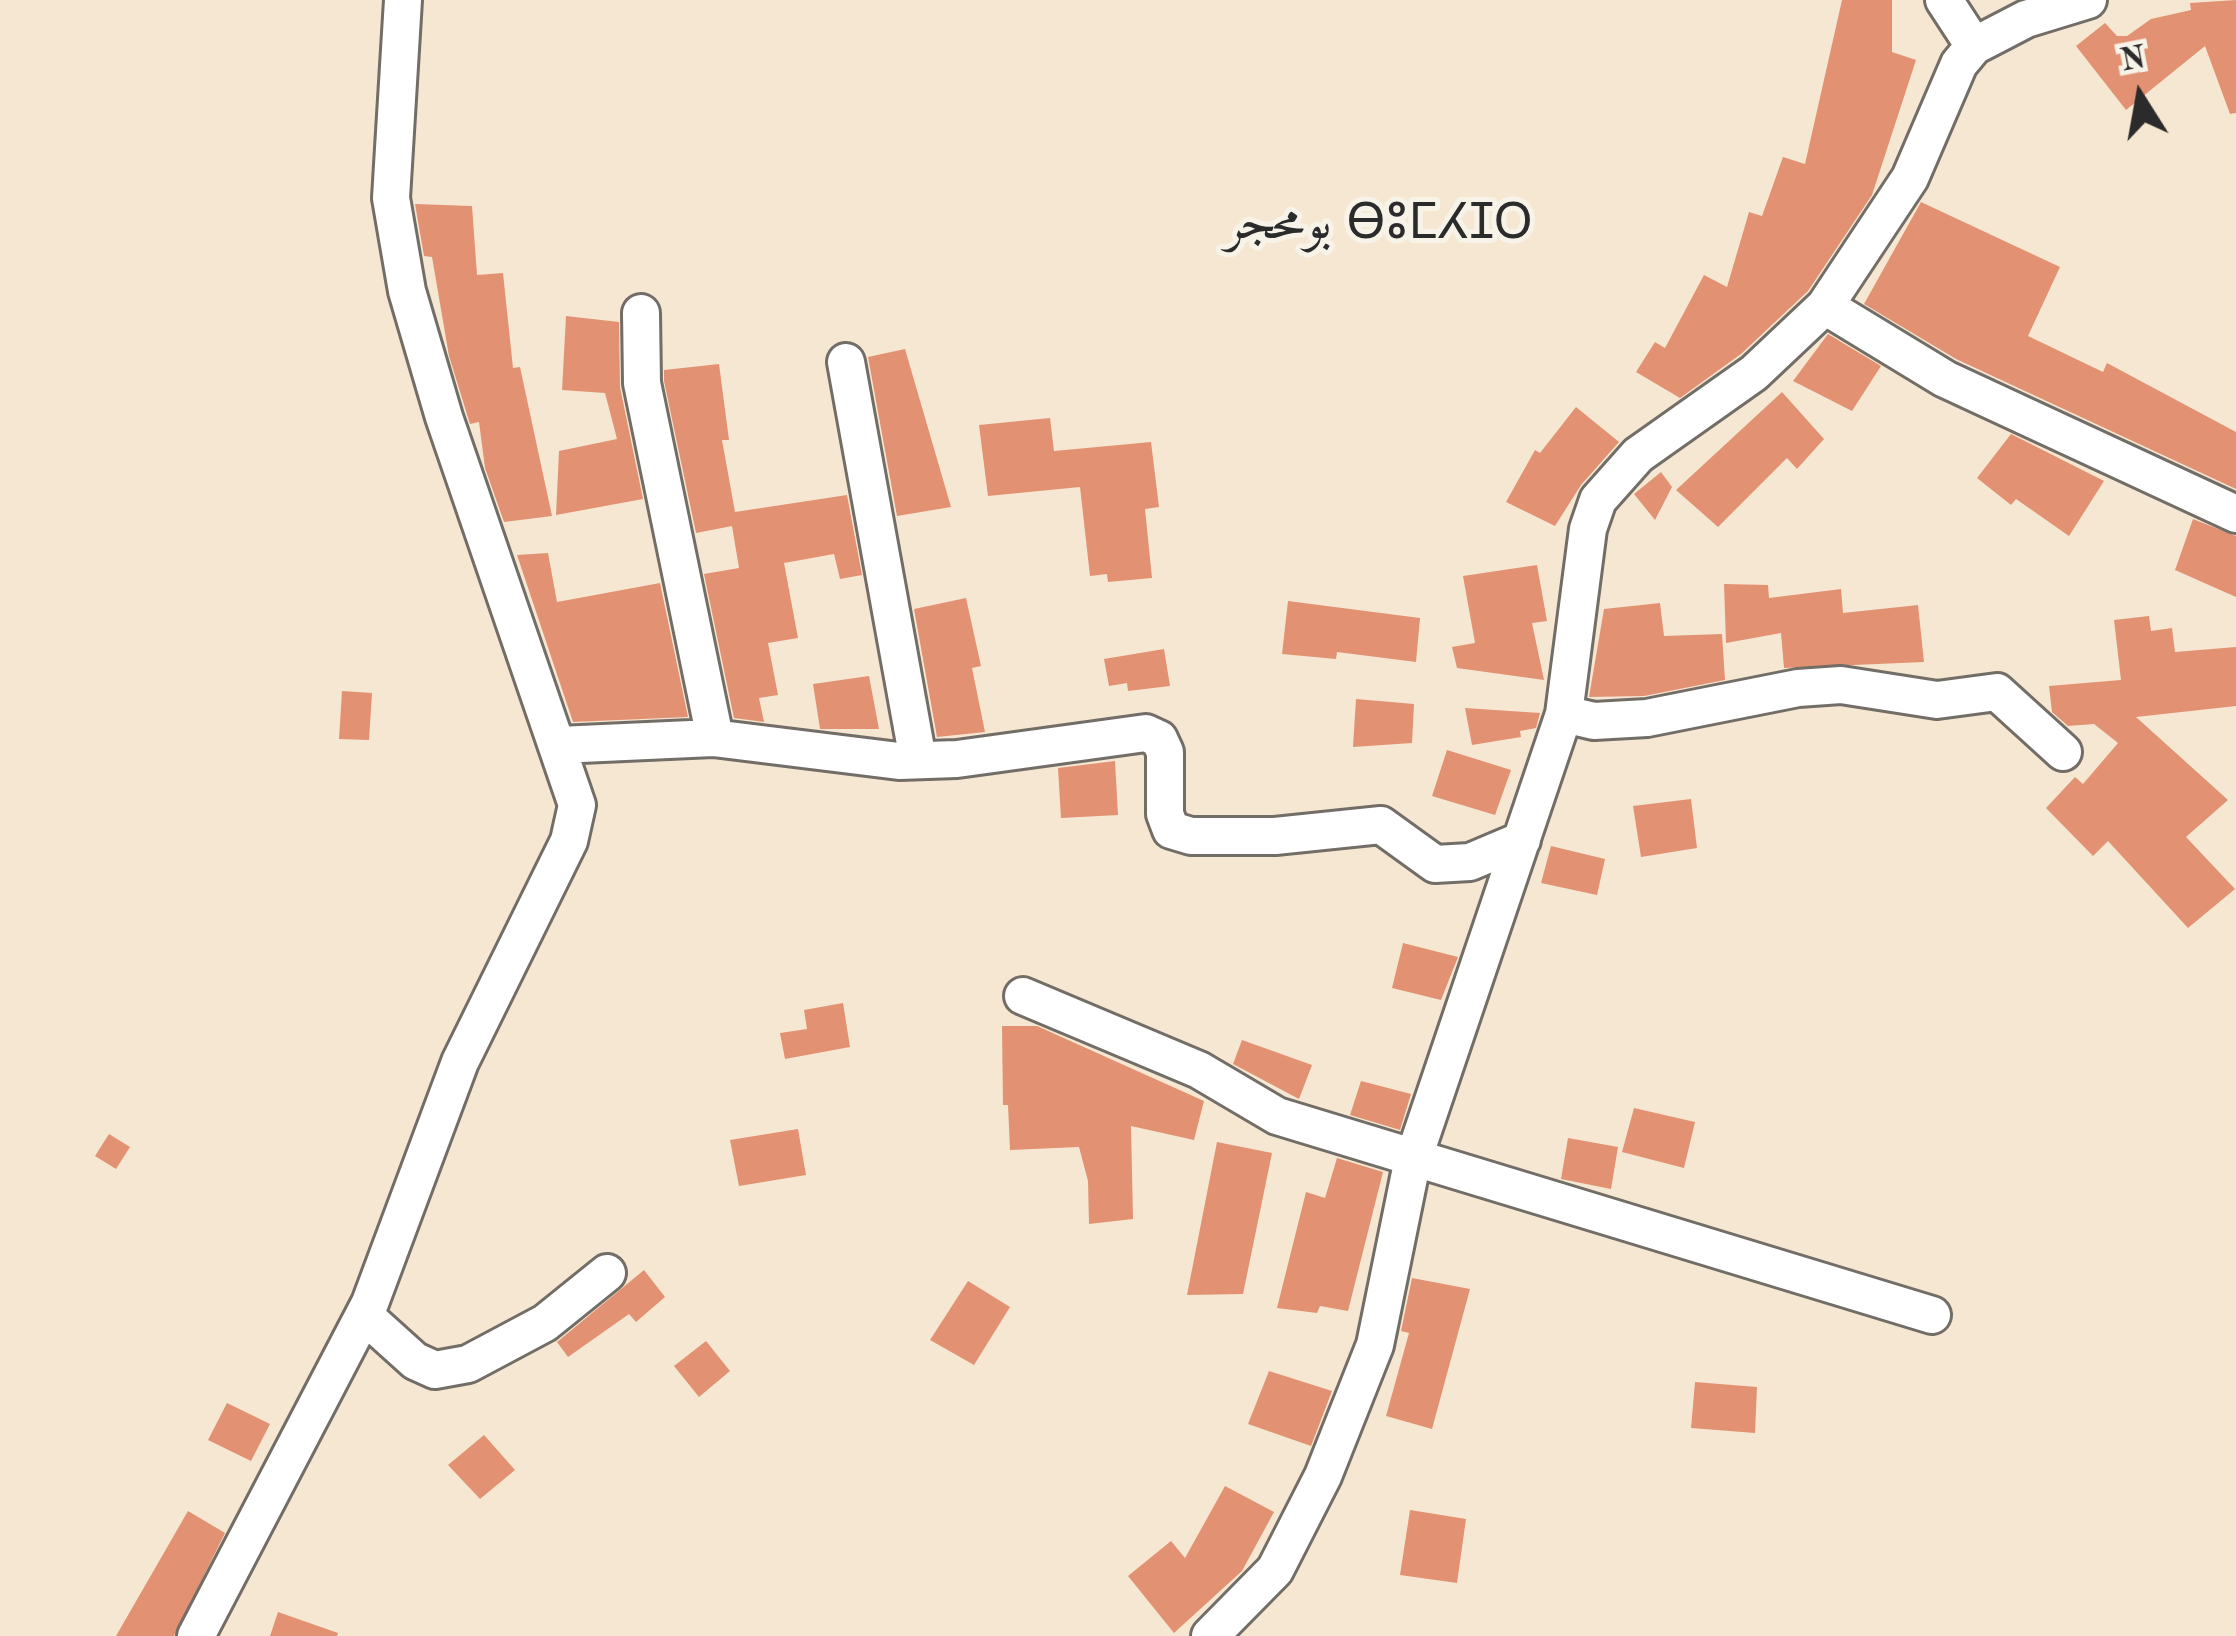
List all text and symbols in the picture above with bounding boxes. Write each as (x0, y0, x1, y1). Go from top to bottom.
north arrow (2080, 36, 2200, 156)
text: N (2118, 42, 2149, 79)
district label: بومحجر ⴱⵓⵎⵃⵊⵔ (1225, 194, 1533, 256)

